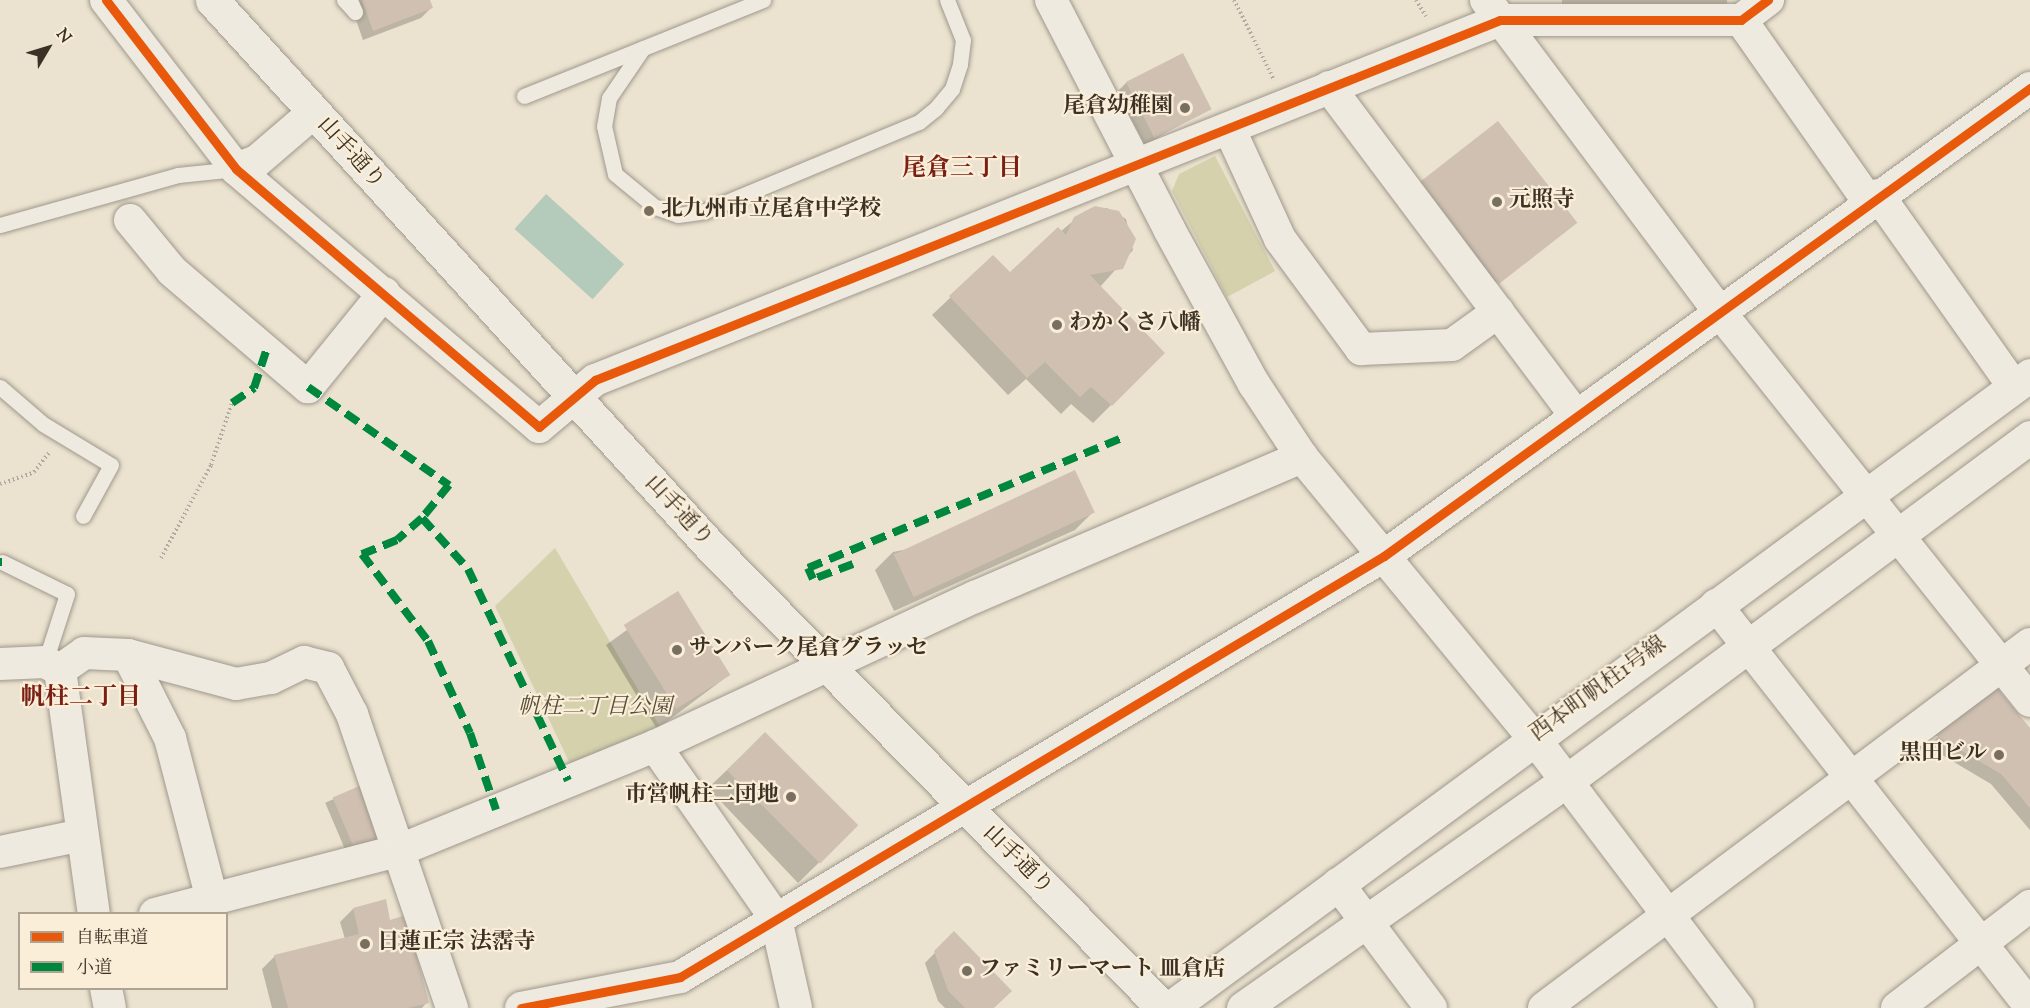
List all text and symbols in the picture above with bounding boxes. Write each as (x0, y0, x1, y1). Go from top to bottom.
north arrow (18, 18, 78, 78)
text: N (50, 24, 76, 49)
place label: 尾倉幼稚園 (1063, 95, 1173, 121)
marker: 尾倉幼稚園 (1178, 101, 1192, 115)
street label: 山手通り (311, 112, 389, 196)
district label: 尾倉三丁目 (902, 156, 1022, 184)
place label: 元照寺 (1509, 189, 1575, 215)
marker: 元照寺 (1490, 195, 1504, 209)
place label: 北九州市立尾倉中学校 (661, 198, 881, 224)
marker: 北九州市立尾倉中学校 (642, 204, 656, 218)
place label: わかくさ八幡 (1069, 312, 1201, 338)
marker: わかくさ八幡 (1050, 318, 1064, 332)
street label: 山手通り (638, 471, 718, 553)
street label: 西本町帆柱1号線 (1526, 632, 1672, 748)
place label: サンパーク尾倉グラッセ (689, 637, 931, 663)
marker: サンパーク尾倉グラッセ (670, 643, 684, 657)
district label: 帆柱二丁目 (21, 685, 141, 713)
park label: 帆柱二丁目公園 (518, 696, 672, 722)
place label: 黒田ビル (1899, 742, 1987, 768)
marker: 黒田ビル (1992, 748, 2006, 762)
place label: 市営帆柱二団地 (625, 784, 779, 810)
marker: 市営帆柱二団地 (784, 790, 798, 804)
street label: 山手通り (977, 821, 1057, 901)
legend (18, 912, 228, 990)
text: 自転車道 (76, 926, 148, 952)
place label: 日蓮正宗 法霑寺 (377, 931, 536, 957)
marker: 日蓮正宗 法霑寺 (358, 937, 372, 951)
text: 小道 (76, 956, 112, 982)
place label: ファミリーマート 皿倉店 (979, 958, 1226, 984)
marker: ファミリーマート 皿倉店 (960, 964, 974, 978)

